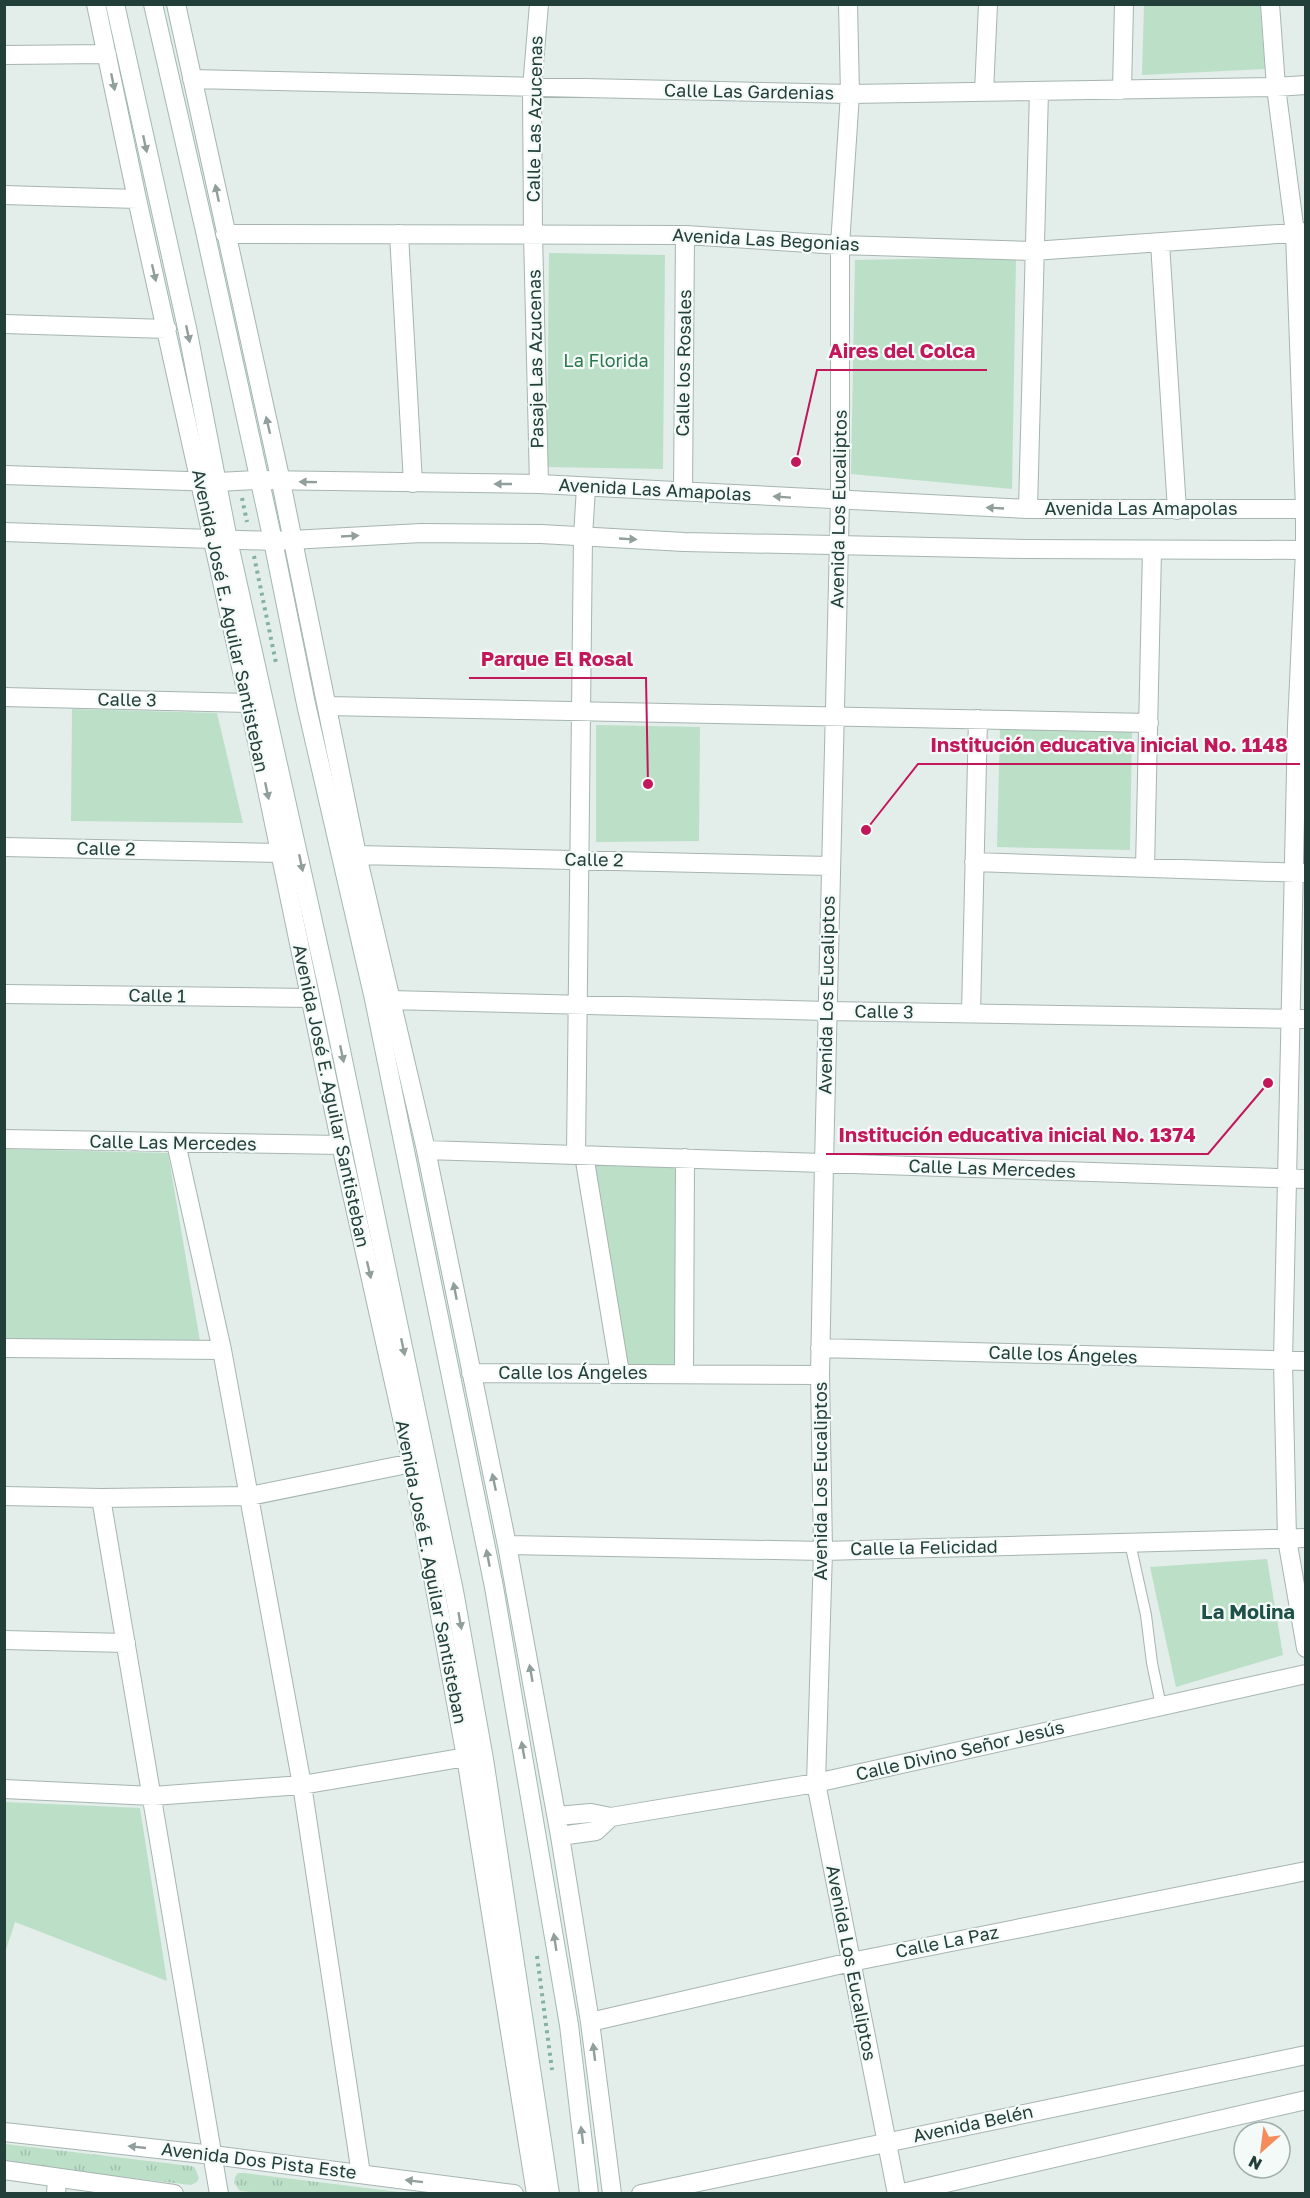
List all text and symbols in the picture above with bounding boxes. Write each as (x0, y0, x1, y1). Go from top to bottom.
street label: Calle Las Azucenas (522, 35, 546, 203)
one-way arrow (108, 73, 118, 91)
street label: Calle Las Gardenias (664, 79, 834, 103)
one-way arrow (140, 135, 150, 153)
one-way arrow (212, 183, 221, 202)
street label: Avenida Las Begonias (672, 223, 860, 255)
one-way arrow (149, 264, 159, 282)
street label: Pasaje Las Azucenas (522, 269, 548, 449)
street label: Calle los Rosales (671, 289, 695, 437)
one-way arrow (184, 325, 193, 344)
callout: Aires del Colca (817, 332, 987, 370)
text: Aires del Colca (829, 338, 975, 362)
park label: La Florida (563, 349, 649, 371)
street label: Avenida Los Eucaliptos (825, 409, 851, 609)
one-way arrow (262, 415, 272, 434)
street label: Avenida José E. Aguilar Santisteban (188, 467, 274, 774)
street label: Avenida Las Amapolas (558, 473, 752, 505)
one-way arrow (299, 477, 318, 487)
one-way arrow (494, 479, 513, 489)
one-way arrow (772, 492, 791, 501)
street label: Avenida Las Amapolas (1045, 497, 1237, 519)
one-way arrow (986, 503, 1005, 512)
one-way arrow (340, 532, 359, 541)
one-way arrow (619, 534, 638, 543)
callout: Parque El Rosal (469, 640, 646, 678)
text: Parque El Rosal (481, 646, 634, 670)
street label: Calle 3 (97, 687, 157, 711)
callout: Institución educativa inicial No. 1148 (918, 726, 1300, 764)
text: Institución educativa inicial No. 1148 (930, 732, 1288, 756)
one-way arrow (263, 782, 273, 801)
street label: Calle 2 (76, 836, 136, 860)
street label: Calle 2 (564, 847, 624, 871)
one-way arrow (297, 854, 306, 873)
street label: Avenida Los Eucaliptos (813, 895, 839, 1095)
street label: Avenida José E. Aguilar Santisteban (289, 942, 375, 1249)
street label: Calle 1 (128, 984, 186, 1007)
street label: Calle 3 (854, 999, 914, 1023)
one-way arrow (337, 1045, 347, 1063)
callout: Institución educativa inicial No. 1374 (826, 1116, 1208, 1154)
text: Institución educativa inicial No. 1374 (838, 1122, 1196, 1146)
street label: Calle Las Mercedes (89, 1130, 257, 1154)
street label: Calle Las Mercedes (908, 1154, 1076, 1182)
one-way arrow (364, 1261, 374, 1279)
one-way arrow (450, 1281, 459, 1300)
one-way arrow (399, 1338, 408, 1357)
street label: Calle los Ángeles (988, 1340, 1138, 1368)
street label: Calle los Ángeles (498, 1361, 648, 1383)
street label: Avenida Los Eucaliptos (809, 1382, 831, 1580)
street label: Avenida José E. Aguilar Santisteban (392, 1418, 472, 1726)
one-way arrow (489, 1472, 498, 1491)
street label: Calle la Felicidad (850, 1535, 998, 1559)
one-way arrow (483, 1549, 492, 1568)
district label: La Molina (1201, 1599, 1295, 1623)
one-way arrow (455, 1611, 464, 1630)
one-way arrow (526, 1664, 535, 1683)
street label: Calle Divino Señor Jesús (853, 1715, 1066, 1785)
one-way arrow (518, 1740, 527, 1759)
street label: Avenida Los Eucaliptos (822, 1863, 882, 2062)
street label: Calle La Paz (893, 1920, 1000, 1962)
one-way arrow (551, 1933, 560, 1952)
one-way arrow (589, 2043, 598, 2062)
street label: Avenida Belén (911, 2100, 1035, 2147)
north arrow (1232, 2120, 1292, 2180)
one-way arrow (577, 2126, 587, 2145)
street label: Avenida Dos Pista Este (160, 2137, 358, 2183)
one-way arrow (128, 2142, 147, 2151)
text: N (1245, 2152, 1265, 2175)
one-way arrow (404, 2176, 423, 2185)

